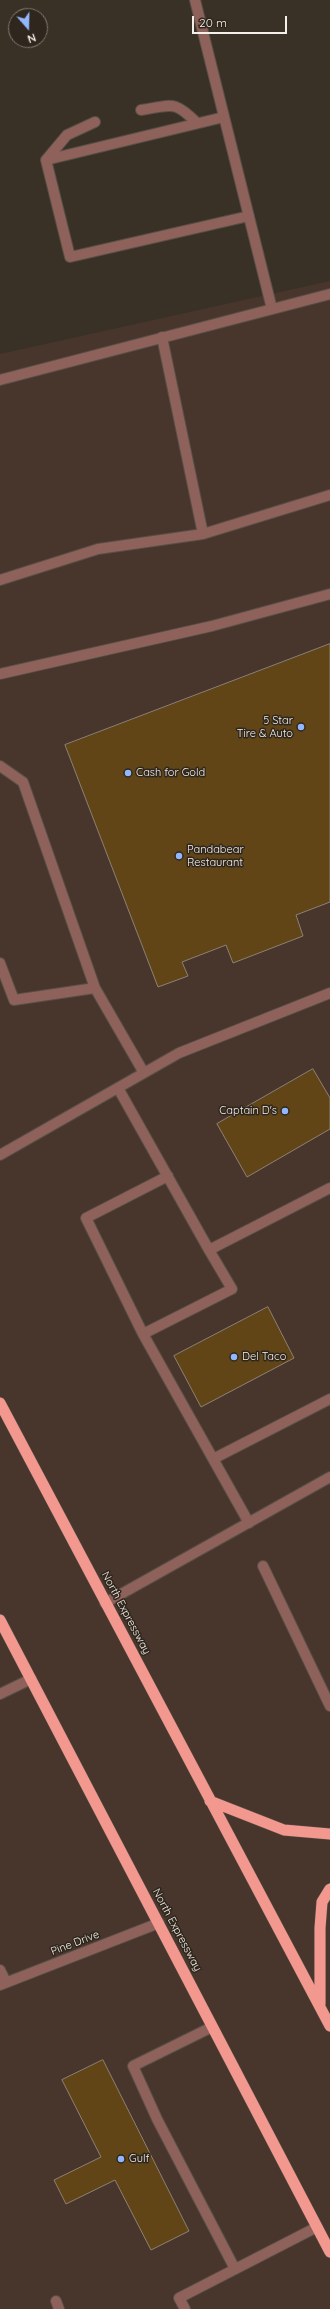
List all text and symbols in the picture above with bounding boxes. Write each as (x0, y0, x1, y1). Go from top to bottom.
north arrow (8, 8, 48, 48)
scale bar (194, 8, 289, 34)
text: 20 m (199, 15, 227, 30)
text: N (26, 30, 38, 46)
place label: 5 Star Tire & Auto (237, 714, 293, 740)
marker: 5 Star Tire & Auto (296, 722, 306, 732)
place label: Cash for Gold (136, 766, 205, 780)
marker: Cash for Gold (123, 768, 133, 778)
place label: Pandabear Restaurant (187, 843, 244, 869)
marker: Pandabear Restaurant (174, 851, 184, 861)
place label: Captain D's (219, 1104, 277, 1118)
marker: Captain D's (280, 1106, 290, 1116)
place label: Del Taco (242, 1350, 286, 1364)
marker: Del Taco (229, 1352, 239, 1362)
street label: North Expressway (99, 1569, 153, 1657)
street label: North Expressway (150, 1886, 204, 1974)
street label: Pine Drive (49, 1928, 101, 1958)
place label: Gulf (129, 2152, 149, 2166)
marker: Gulf (116, 2154, 126, 2164)

